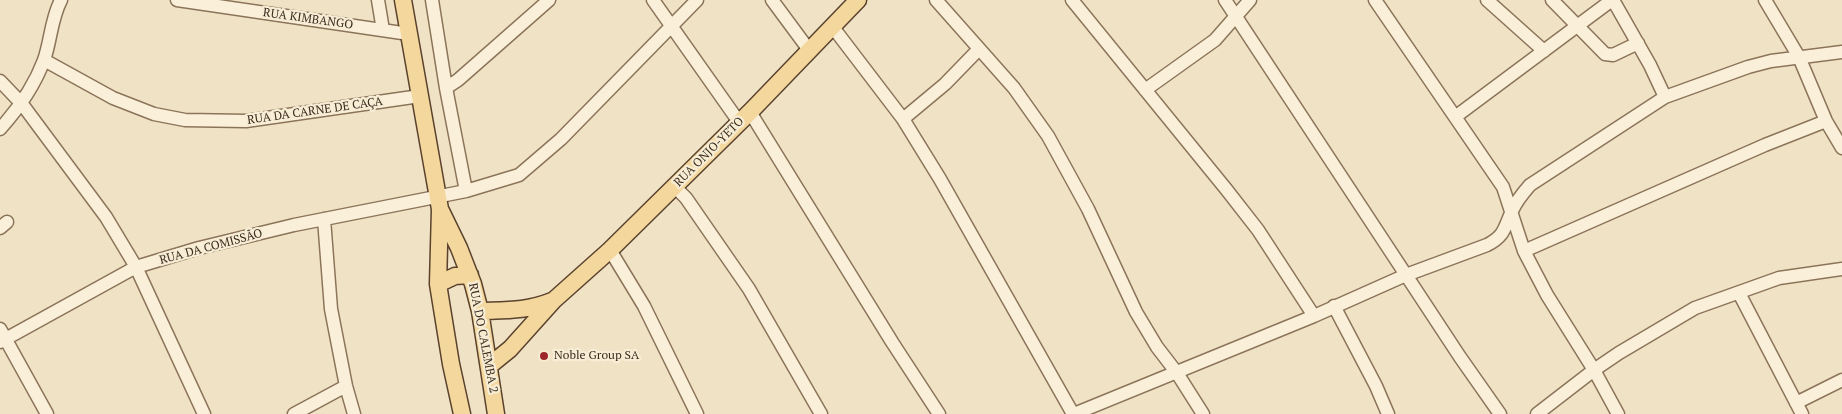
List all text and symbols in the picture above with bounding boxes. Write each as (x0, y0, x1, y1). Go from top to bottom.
street label: RUA KIMBANGO (262, 6, 354, 32)
street label: RUA DA CARNE DE CAÇA (246, 94, 384, 128)
street label: RUA ONJO-YETO (671, 114, 747, 190)
street label: RUA DA COMISSÃO (158, 226, 264, 268)
street label: RUA DO CALEMBA 2 (465, 282, 501, 394)
place label: Noble Group SA (554, 349, 639, 363)
marker: Noble Group SA (538, 350, 550, 362)

